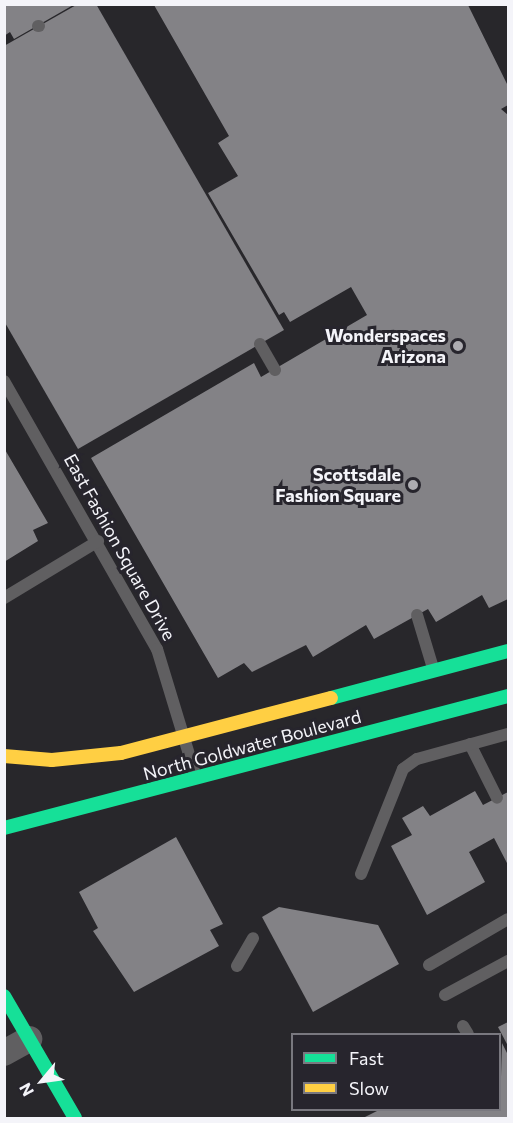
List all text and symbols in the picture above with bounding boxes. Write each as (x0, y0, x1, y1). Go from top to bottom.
place label: Wonderspaces Arizona (325, 325, 446, 368)
marker: Wonderspaces Arizona (451, 339, 465, 353)
street label: East Fashion Square Drive (60, 450, 180, 644)
place label: Scottsdale Fashion Square (275, 464, 401, 506)
marker: Scottsdale Fashion Square (406, 478, 420, 492)
street label: North Goldwater Boulevard (141, 706, 363, 784)
legend (291, 1033, 501, 1111)
text: Fast (349, 1047, 384, 1069)
north arrow (12, 1051, 72, 1111)
text: Slow (349, 1077, 389, 1099)
text: N (15, 1080, 37, 1100)

